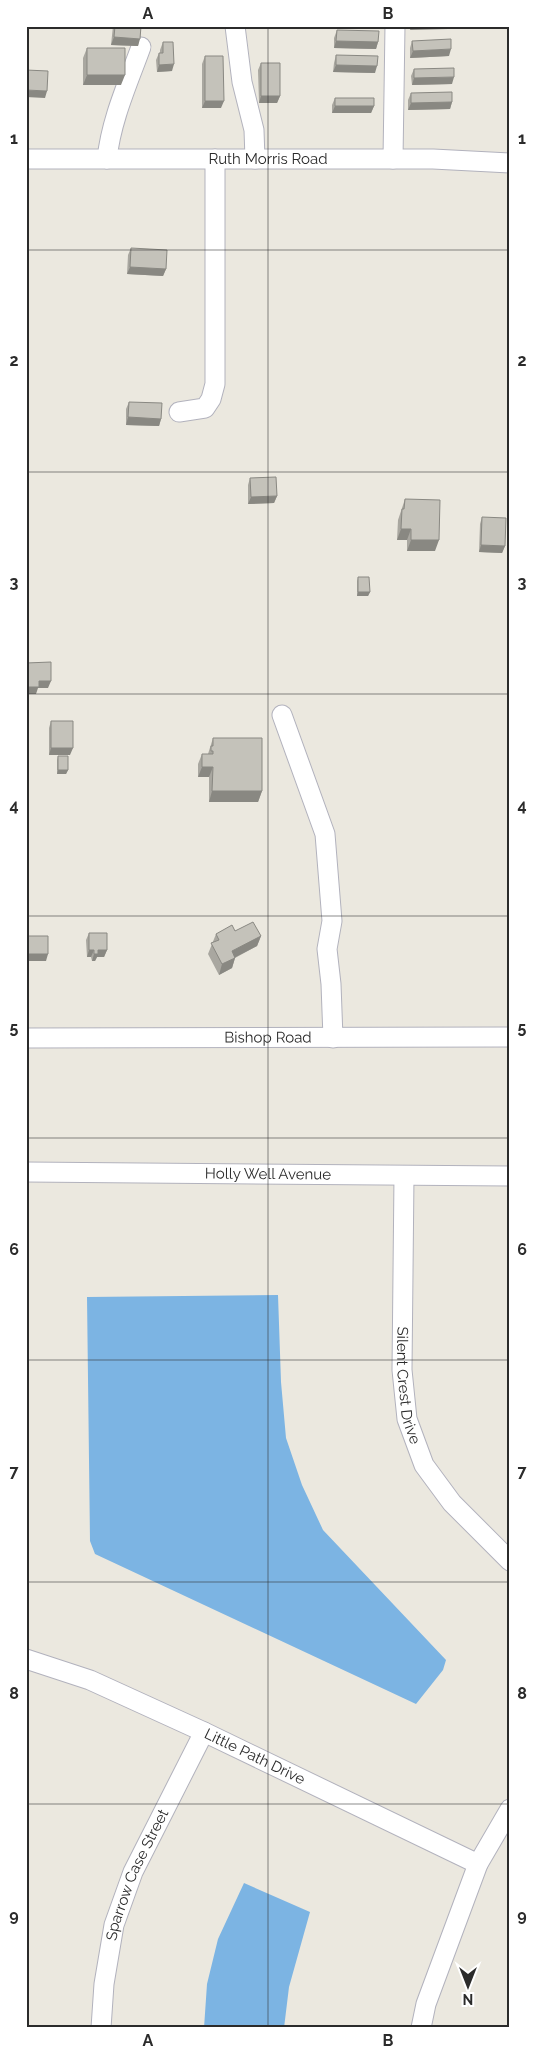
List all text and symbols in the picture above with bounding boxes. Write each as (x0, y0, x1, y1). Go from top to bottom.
text: A (143, 4, 154, 23)
text: B (383, 4, 394, 23)
text: 1 (10, 129, 18, 148)
text: 1 (518, 129, 526, 148)
street label: Ruth Morris Road (208, 150, 328, 168)
text: 2 (9, 351, 19, 370)
text: 2 (517, 351, 527, 370)
text: 3 (10, 573, 19, 592)
text: 3 (518, 573, 527, 592)
text: 4 (9, 796, 19, 815)
text: 4 (517, 796, 527, 815)
text: 5 (10, 1018, 19, 1037)
text: 5 (518, 1018, 527, 1037)
street label: Bishop Road (224, 1028, 312, 1047)
street label: Holly Well Avenue (205, 1164, 331, 1184)
text: 6 (9, 1240, 19, 1259)
text: 6 (517, 1240, 527, 1259)
street label: Silent Crest Drive (393, 1326, 425, 1447)
text: 7 (10, 1462, 19, 1481)
text: 7 (518, 1462, 527, 1481)
text: 8 (9, 1684, 19, 1703)
text: 8 (517, 1684, 527, 1703)
street label: Little Path Drive (201, 1725, 308, 1788)
street label: Sparrow Case Street (103, 1806, 172, 1942)
text: 9 (9, 1906, 19, 1925)
text: 9 (517, 1906, 527, 1925)
north arrow (444, 1962, 494, 2012)
text: N (463, 1991, 473, 2007)
text: A (143, 2031, 154, 2050)
text: B (383, 2031, 394, 2050)

